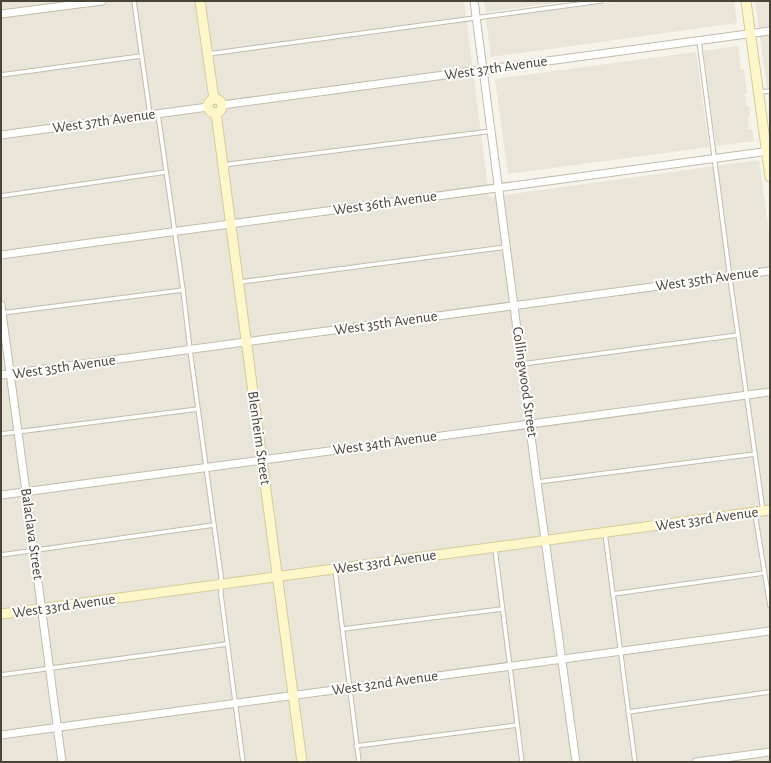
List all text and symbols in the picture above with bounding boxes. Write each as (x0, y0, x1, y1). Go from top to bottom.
street label: West 37th Avenue (444, 53, 548, 83)
street label: West 37th Avenue (52, 106, 156, 136)
street label: West 36th Avenue (332, 188, 438, 218)
street label: West 35th Avenue (655, 264, 759, 294)
street label: West 35th Avenue (334, 308, 438, 338)
street label: Collingwood Street (510, 326, 540, 438)
street label: West 35th Avenue (12, 352, 116, 382)
street label: Blenheim Street (245, 390, 273, 486)
street label: West 34th Avenue (332, 428, 438, 458)
street label: Balaclava Street (18, 487, 46, 581)
street label: West 33rd Avenue (655, 504, 759, 534)
street label: West 33rd Avenue (333, 547, 437, 577)
street label: West 33rd Avenue (12, 591, 116, 621)
street label: West 32nd Avenue (331, 668, 439, 698)

